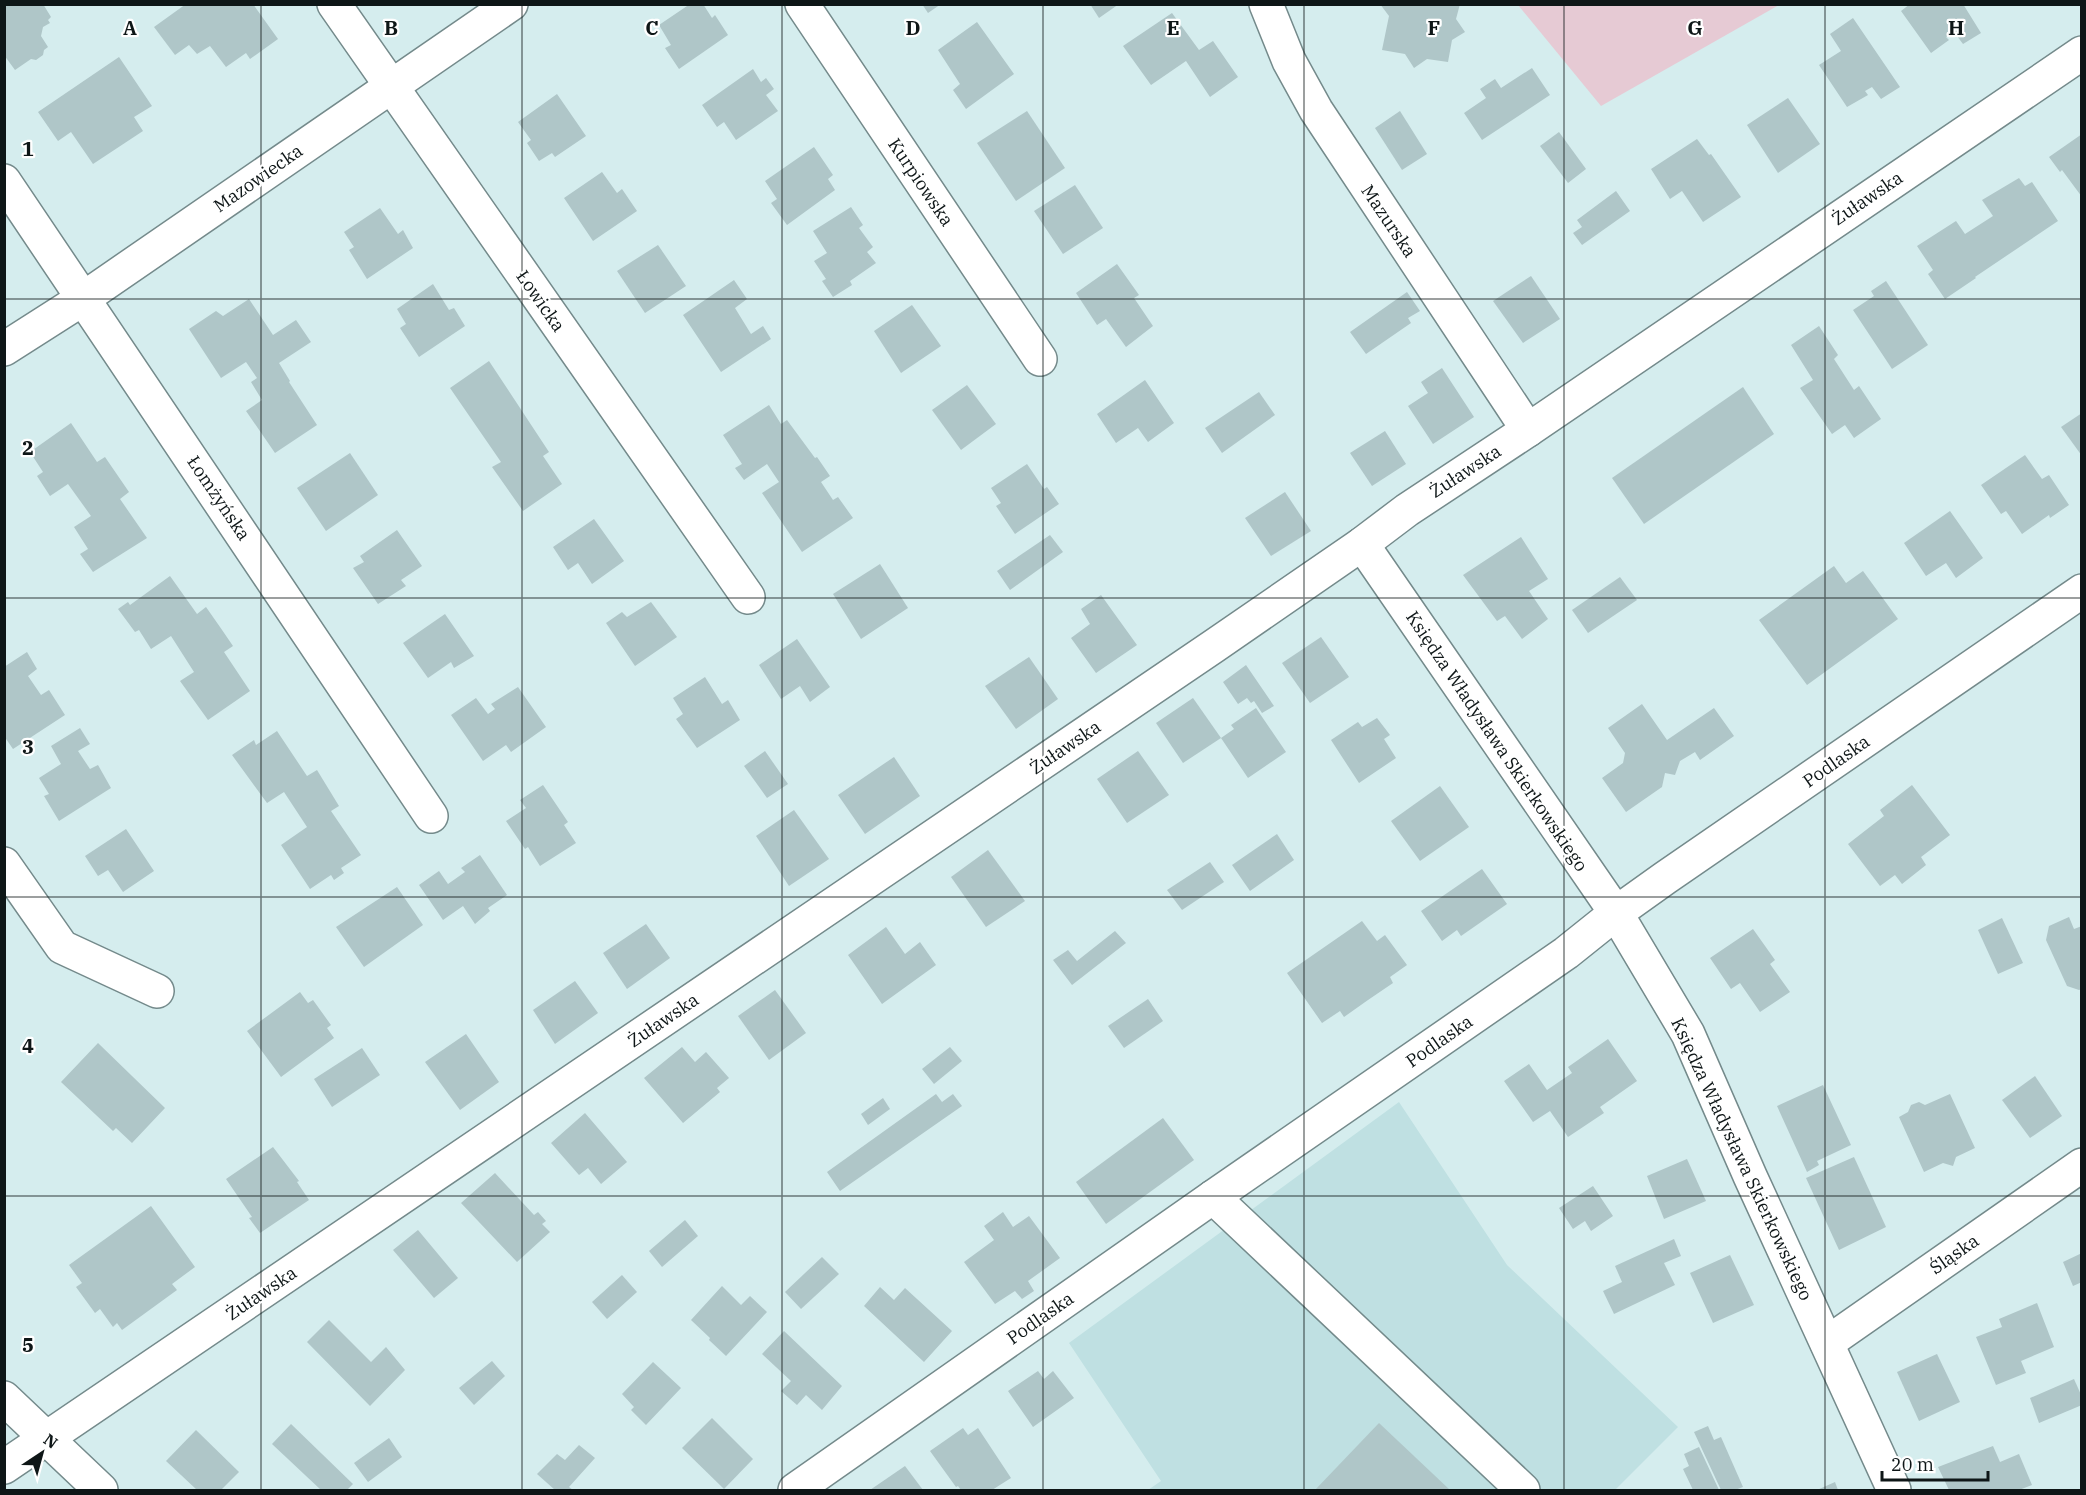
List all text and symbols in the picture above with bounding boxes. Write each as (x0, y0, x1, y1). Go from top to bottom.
text: A (123, 14, 137, 41)
text: B (384, 14, 398, 41)
text: C (645, 14, 659, 41)
text: D (905, 14, 921, 41)
text: E (1166, 14, 1180, 41)
text: F (1428, 14, 1440, 41)
text: G (1687, 14, 1703, 41)
text: H (1948, 14, 1964, 41)
street label: Kurpiowska (883, 134, 959, 231)
text: 1 (22, 135, 34, 162)
street label: Mazowiecka (209, 139, 307, 217)
street label: Żuławska (1827, 166, 1907, 230)
street label: Mazurska (1356, 180, 1422, 262)
street label: Łowicka (512, 266, 571, 336)
text: 2 (22, 434, 34, 461)
street label: Żuławska (1425, 439, 1505, 503)
street label: Łomżyńska (182, 451, 256, 545)
street label: Księdza Władysława Skierkowskiego (1401, 606, 1593, 876)
street label: Żuławska (1025, 715, 1105, 779)
street label: Podlaska (1798, 730, 1874, 792)
text: 3 (22, 733, 34, 760)
street label: Żuławska (623, 988, 703, 1052)
street label: Podlaska (1401, 1010, 1477, 1072)
street label: Księdza Władysława Skierkowskiego (1666, 1014, 1818, 1304)
text: 4 (22, 1032, 34, 1059)
street label: Śląska (1925, 1229, 1983, 1279)
street label: Żuławska (221, 1261, 301, 1325)
street label: Podlaska (1002, 1287, 1078, 1349)
text: 5 (22, 1331, 34, 1358)
north arrow (12, 1423, 72, 1483)
text: N (40, 1429, 62, 1453)
scale bar (1882, 1444, 1988, 1482)
text: 20 m (1891, 1453, 1934, 1476)

